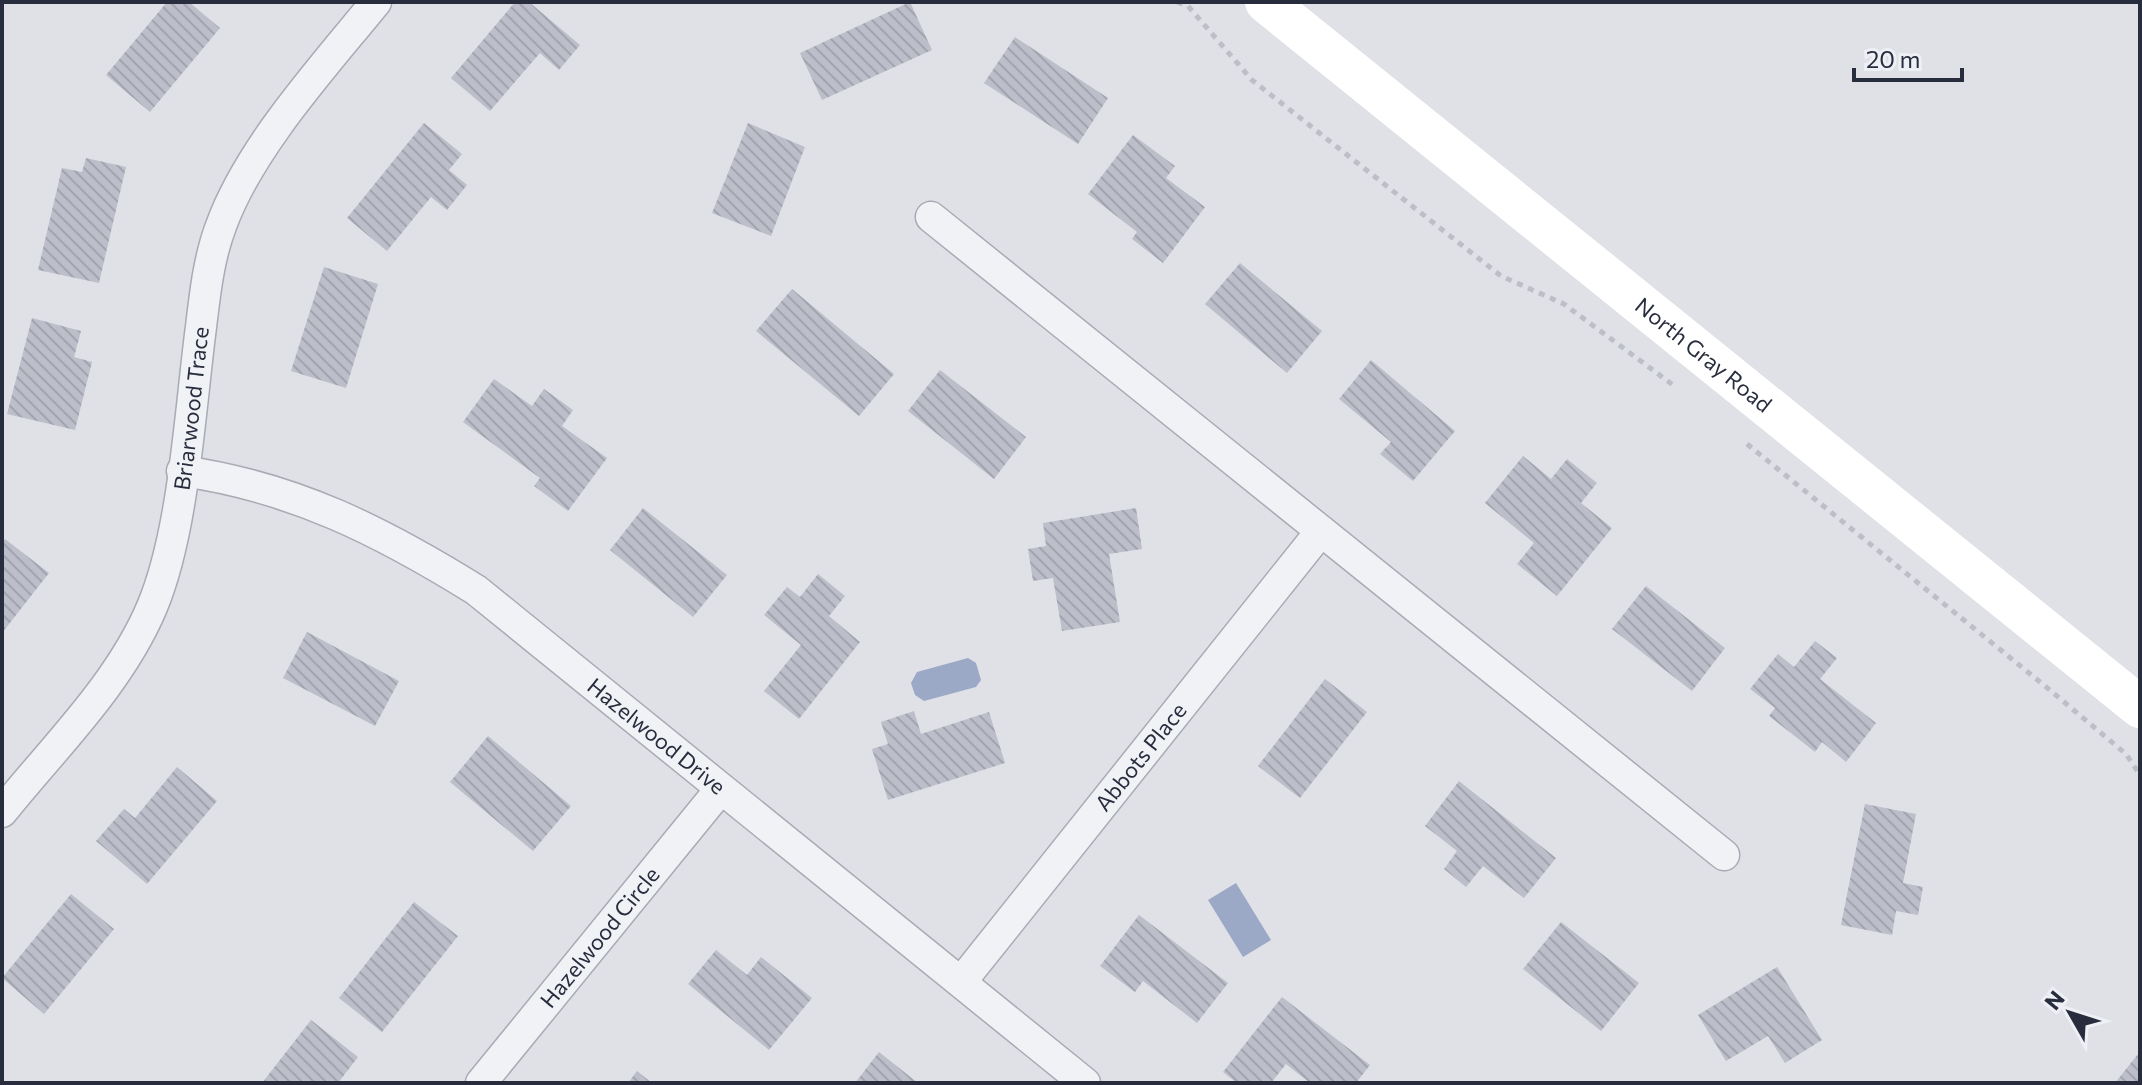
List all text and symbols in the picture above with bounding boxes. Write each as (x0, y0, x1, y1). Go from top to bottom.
scale bar (1854, 32, 1962, 82)
text: 20 m (1866, 44, 1920, 73)
street label: North Gray Road (1630, 291, 1777, 418)
street label: Briarwood Trace (168, 325, 214, 492)
street label: Hazelwood Drive (582, 672, 731, 800)
street label: Abbots Place (1089, 697, 1192, 816)
street label: Hazelwood Circle (534, 861, 665, 1013)
north arrow (2030, 973, 2110, 1053)
text: N (2038, 985, 2070, 1015)

